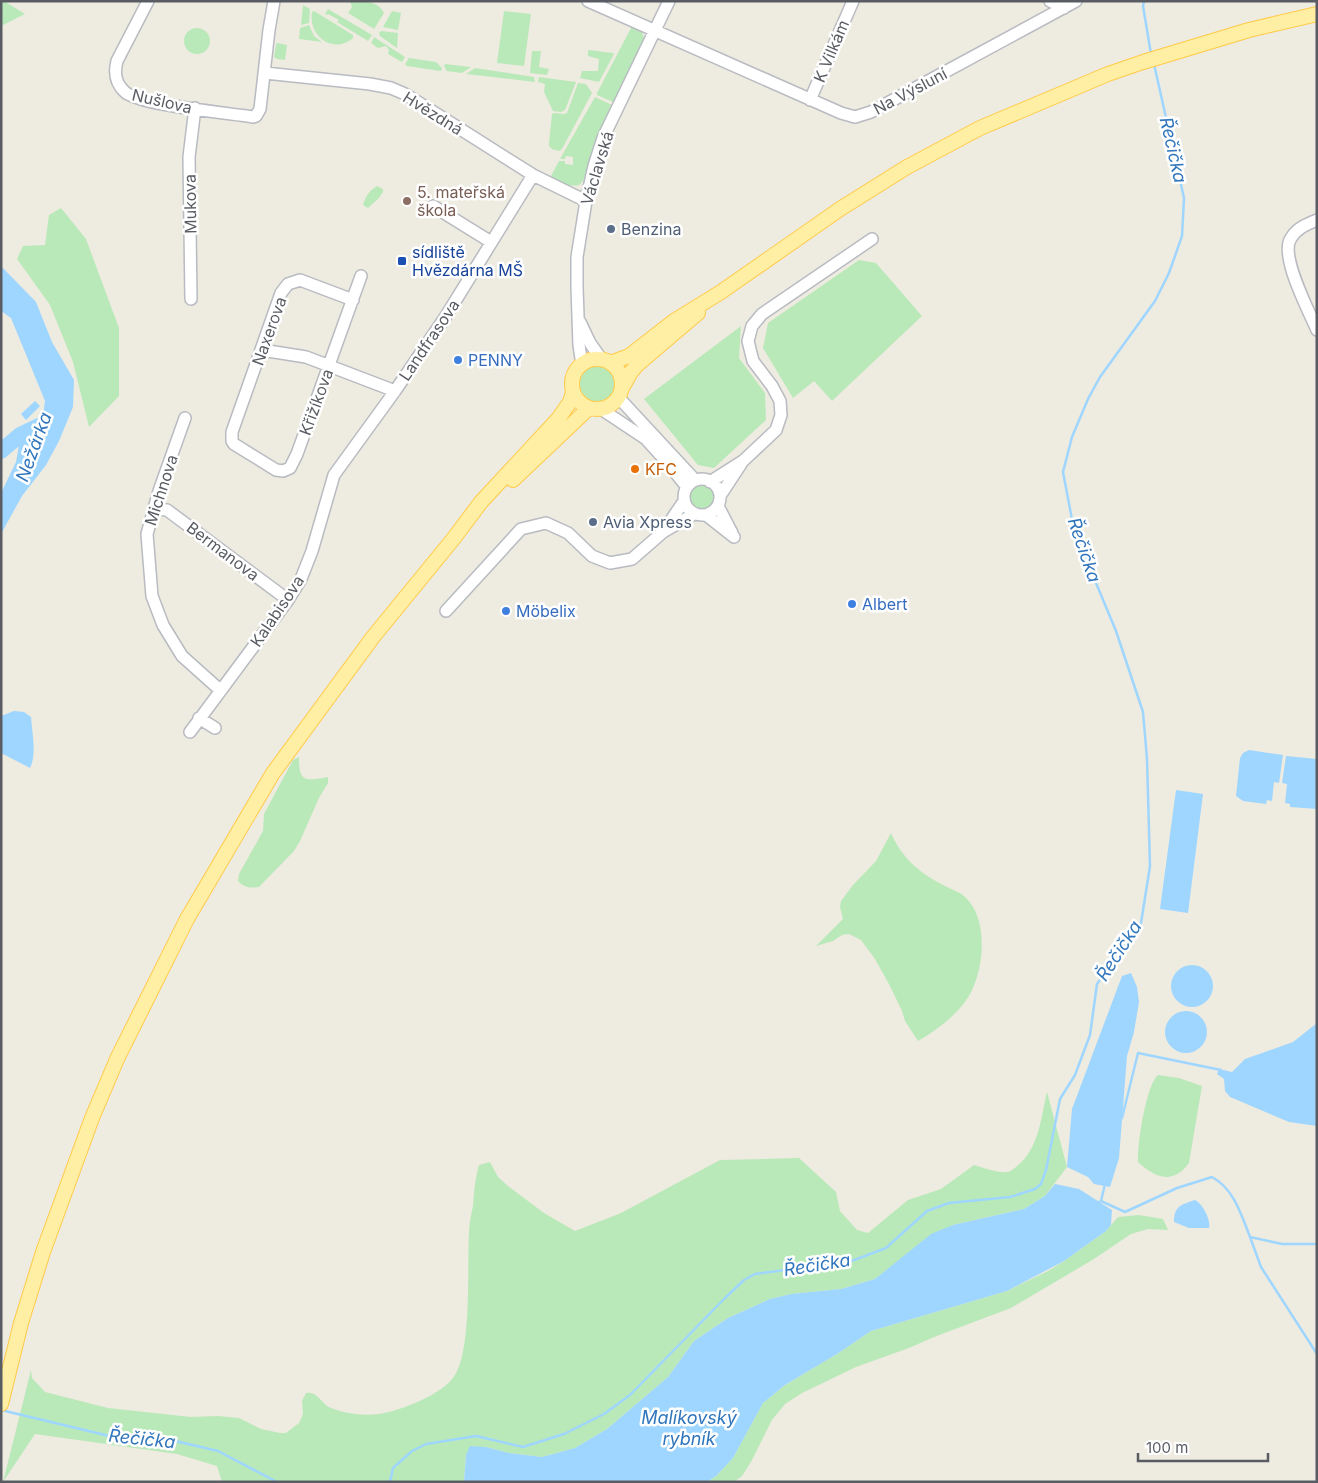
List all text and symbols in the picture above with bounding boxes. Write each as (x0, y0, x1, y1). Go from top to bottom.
street label: K Vilkám (809, 17, 853, 85)
street label: Na Výsluní (870, 63, 950, 119)
street label: Nušlova (130, 84, 194, 118)
street label: Hvězdná (399, 87, 467, 139)
water label: Řečička (1156, 115, 1192, 185)
street label: Václavská (576, 129, 618, 207)
street label: Mukova (179, 174, 201, 234)
place label: 5. mateřská škola (417, 182, 505, 220)
marker: 5. mateřská škola (401, 195, 413, 207)
place label: Benzina (621, 219, 681, 239)
marker: Benzina (605, 223, 617, 235)
place label: sídliště Hvězdárna MŠ (412, 242, 523, 280)
marker: sídliště Hvězdárna MŠ (396, 255, 408, 267)
street label: Naxerova (247, 294, 291, 368)
street label: Landfrasova (394, 296, 464, 384)
place label: PENNY (468, 350, 523, 370)
marker: PENNY (452, 354, 464, 366)
street label: Křižíkova (295, 366, 337, 438)
water label: Nežárka (11, 409, 56, 484)
street label: Michnova (140, 452, 182, 528)
place label: KFC (645, 459, 677, 479)
marker: KFC (629, 463, 641, 475)
place label: Avia Xpress (603, 512, 692, 532)
water label: Řečička (1064, 514, 1106, 585)
marker: Avia Xpress (587, 516, 599, 528)
street label: Bermanova (183, 517, 263, 585)
street label: Kalabisova (246, 571, 308, 651)
place label: Albert (862, 594, 908, 614)
marker: Albert (846, 598, 858, 610)
place label: Möbelix (516, 601, 576, 621)
marker: Möbelix (500, 605, 512, 617)
water label: Řečička (1091, 916, 1146, 985)
water label: Řečička (782, 1248, 852, 1280)
water label: Malíkovský rybník (641, 1407, 738, 1449)
water label: Řečička (108, 1424, 177, 1452)
scale bar (1138, 1430, 1268, 1462)
text: 100 m (1146, 1438, 1188, 1457)

